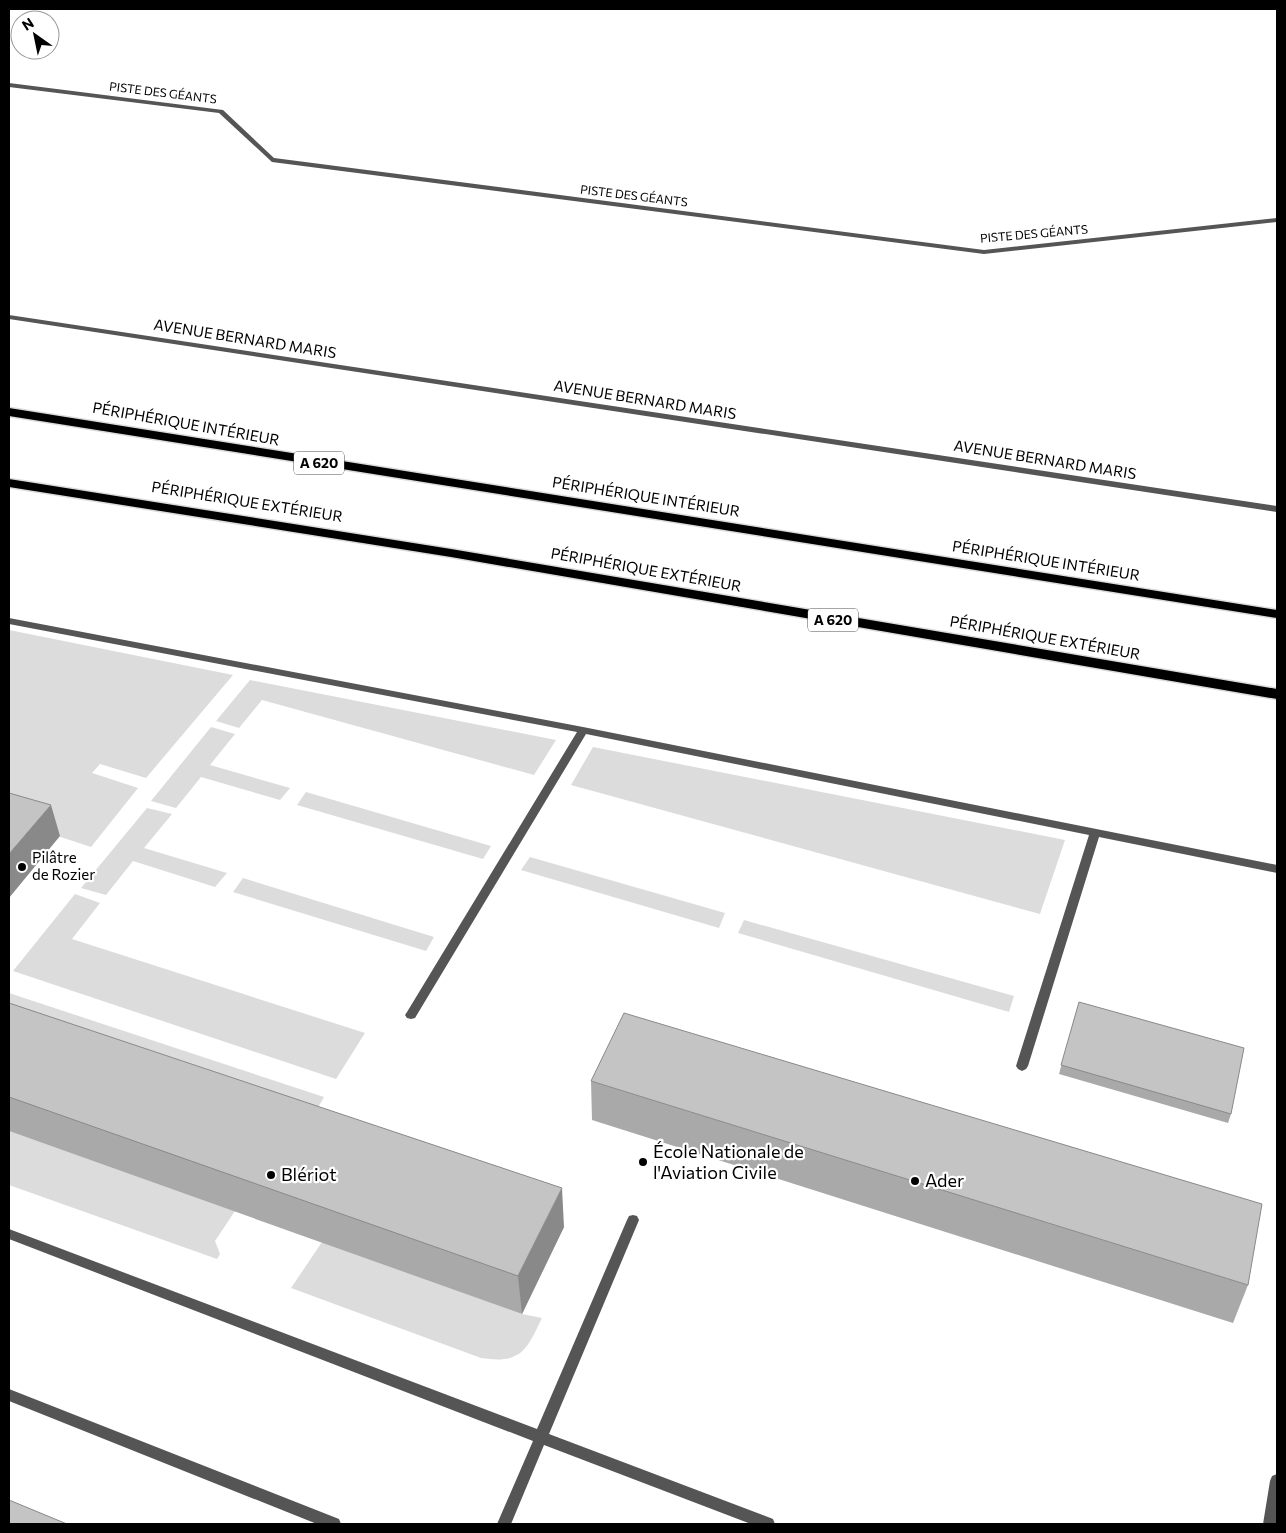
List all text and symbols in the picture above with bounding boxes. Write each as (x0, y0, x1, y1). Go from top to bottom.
north arrow (10, 10, 60, 60)
text: N (19, 14, 37, 34)
street label: PISTE DES GÉANTS (109, 78, 218, 106)
street label: PISTE DES GÉANTS (580, 181, 689, 209)
street label: PISTE DES GÉANTS (979, 221, 1088, 245)
street label: AVENUE BERNARD MARIS (153, 315, 338, 361)
street label: AVENUE BERNARD MARIS (553, 376, 738, 422)
street label: PÉRIPHÉRIQUE INTÉRIEUR (91, 397, 281, 448)
street label: AVENUE BERNARD MARIS (953, 436, 1138, 482)
road number: A 620 (294, 452, 344, 474)
street label: PÉRIPHÉRIQUE INTÉRIEUR (551, 471, 741, 520)
street label: PÉRIPHÉRIQUE EXTÉRIEUR (150, 476, 344, 525)
street label: PÉRIPHÉRIQUE INTÉRIEUR (951, 535, 1141, 584)
street label: PÉRIPHÉRIQUE EXTÉRIEUR (550, 542, 743, 595)
road number: A 620 (808, 608, 858, 632)
street label: PÉRIPHÉRIQUE EXTÉRIEUR (949, 610, 1142, 663)
place label: Pilâtre de Rozier (32, 848, 95, 883)
marker: Pilâtre de Rozier (16, 861, 28, 873)
place label: École Nationale de l'Aviation Civile (653, 1140, 804, 1183)
marker: École Nationale de l'Aviation Civile (637, 1156, 649, 1168)
place label: Blériot (281, 1163, 337, 1185)
marker: Blériot (265, 1169, 277, 1181)
place label: Ader (925, 1169, 964, 1191)
marker: Ader (909, 1175, 921, 1187)

